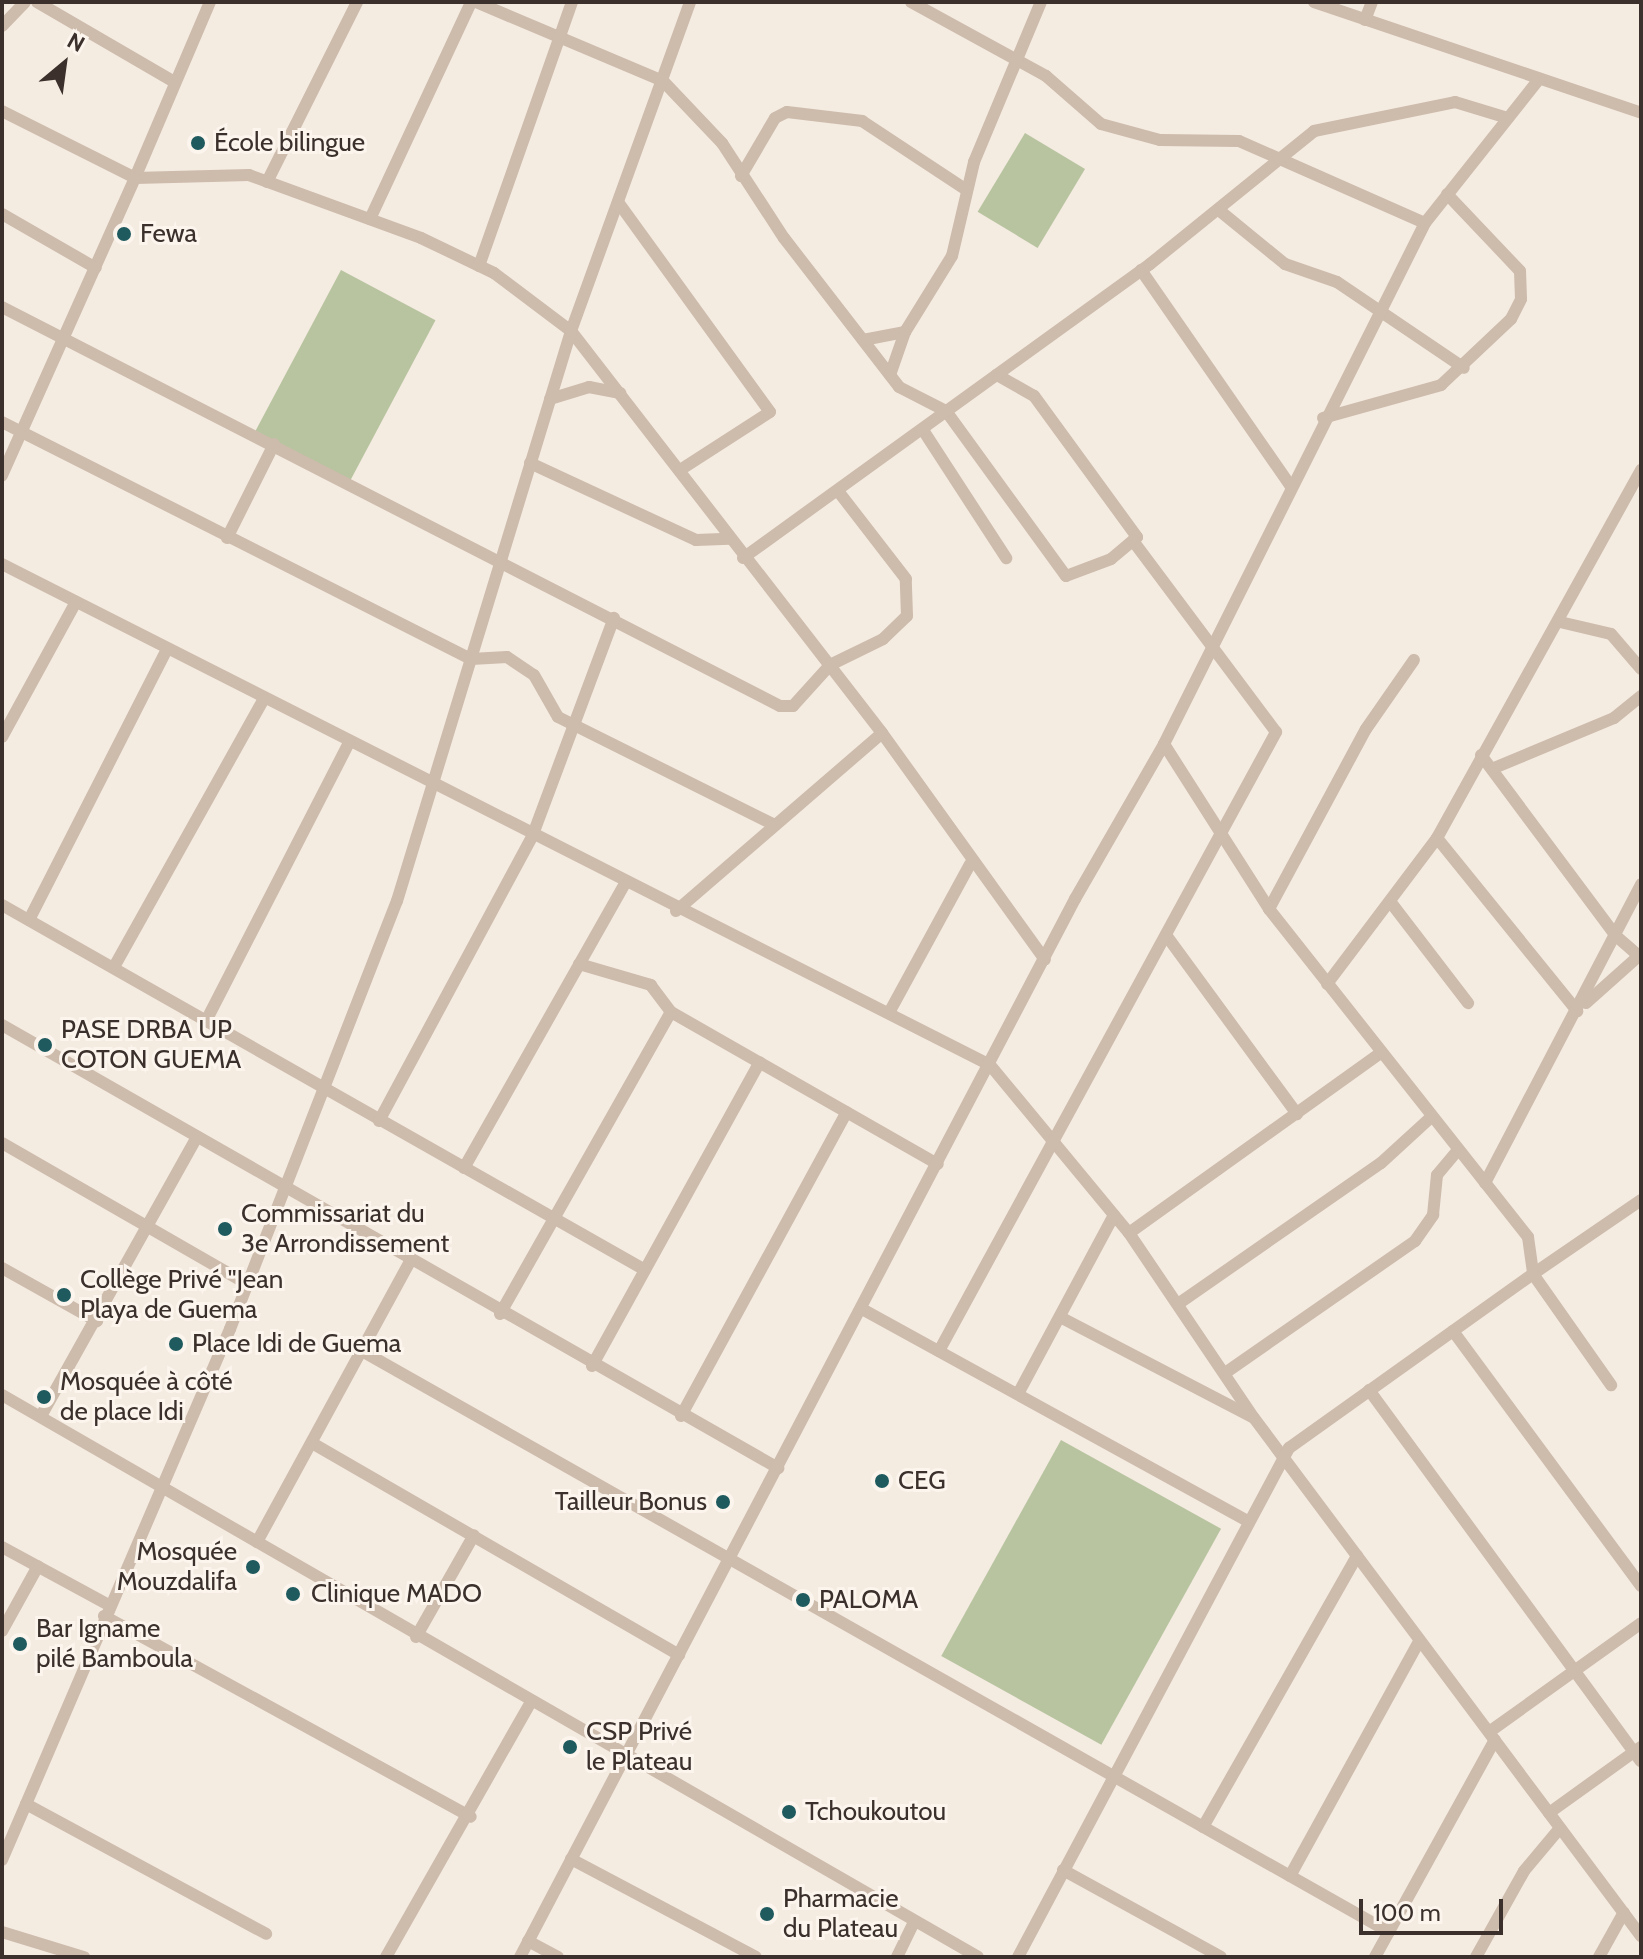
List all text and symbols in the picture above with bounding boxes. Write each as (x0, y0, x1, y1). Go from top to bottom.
north arrow (24, 24, 104, 104)
text: N (63, 27, 89, 58)
place label: École bilingue (214, 127, 365, 159)
marker: École bilingue (189, 134, 207, 152)
place label: Fewa (140, 218, 197, 250)
marker: Fewa (115, 225, 133, 243)
place label: PASE DRBA UP COTON GUEMA (61, 1014, 241, 1076)
marker: PASE DRBA UP COTON GUEMA (36, 1036, 54, 1054)
place label: Commissariat du 3e Arrondissement (241, 1198, 449, 1260)
marker: Commissariat du 3e Arrondissement (216, 1220, 234, 1238)
place label: Collège Privé ''Jean Playa de Guema (80, 1264, 283, 1326)
marker: Collège Privé ''Jean Playa de Guema (55, 1286, 73, 1304)
place label: Place Idi de Guema (192, 1328, 401, 1360)
marker: Place Idi de Guema (167, 1335, 185, 1353)
place label: Mosquée à côté de place Idi (60, 1366, 232, 1428)
marker: Mosquée à côté de place Idi (35, 1388, 53, 1406)
place label: CEG (898, 1465, 946, 1497)
marker: CEG (873, 1472, 891, 1490)
place label: Tailleur Bonus (555, 1486, 707, 1518)
marker: Tailleur Bonus (714, 1493, 732, 1511)
place label: Mosquée Mouzdalifa (117, 1536, 237, 1598)
marker: Mosquée Mouzdalifa (244, 1558, 262, 1576)
place label: Clinique MADO (311, 1578, 482, 1610)
marker: Clinique MADO (282, 1583, 304, 1605)
place label: PALOMA (819, 1584, 918, 1616)
marker: PALOMA (794, 1591, 812, 1609)
place label: Bar Igname pilé Bamboula (36, 1613, 193, 1674)
marker: Bar Igname pilé Bamboula (11, 1635, 29, 1653)
place label: CSP Privé le Plateau (586, 1716, 692, 1778)
marker: CSP Privé le Plateau (561, 1738, 579, 1756)
place label: Tchoukoutou (805, 1796, 946, 1828)
marker: Tchoukoutou (780, 1803, 798, 1821)
place label: Pharmacie du Plateau (783, 1883, 898, 1944)
scale bar (1363, 1883, 1507, 1933)
text: 100 m (1373, 1898, 1441, 1927)
marker: Pharmacie du Plateau (758, 1905, 776, 1923)

